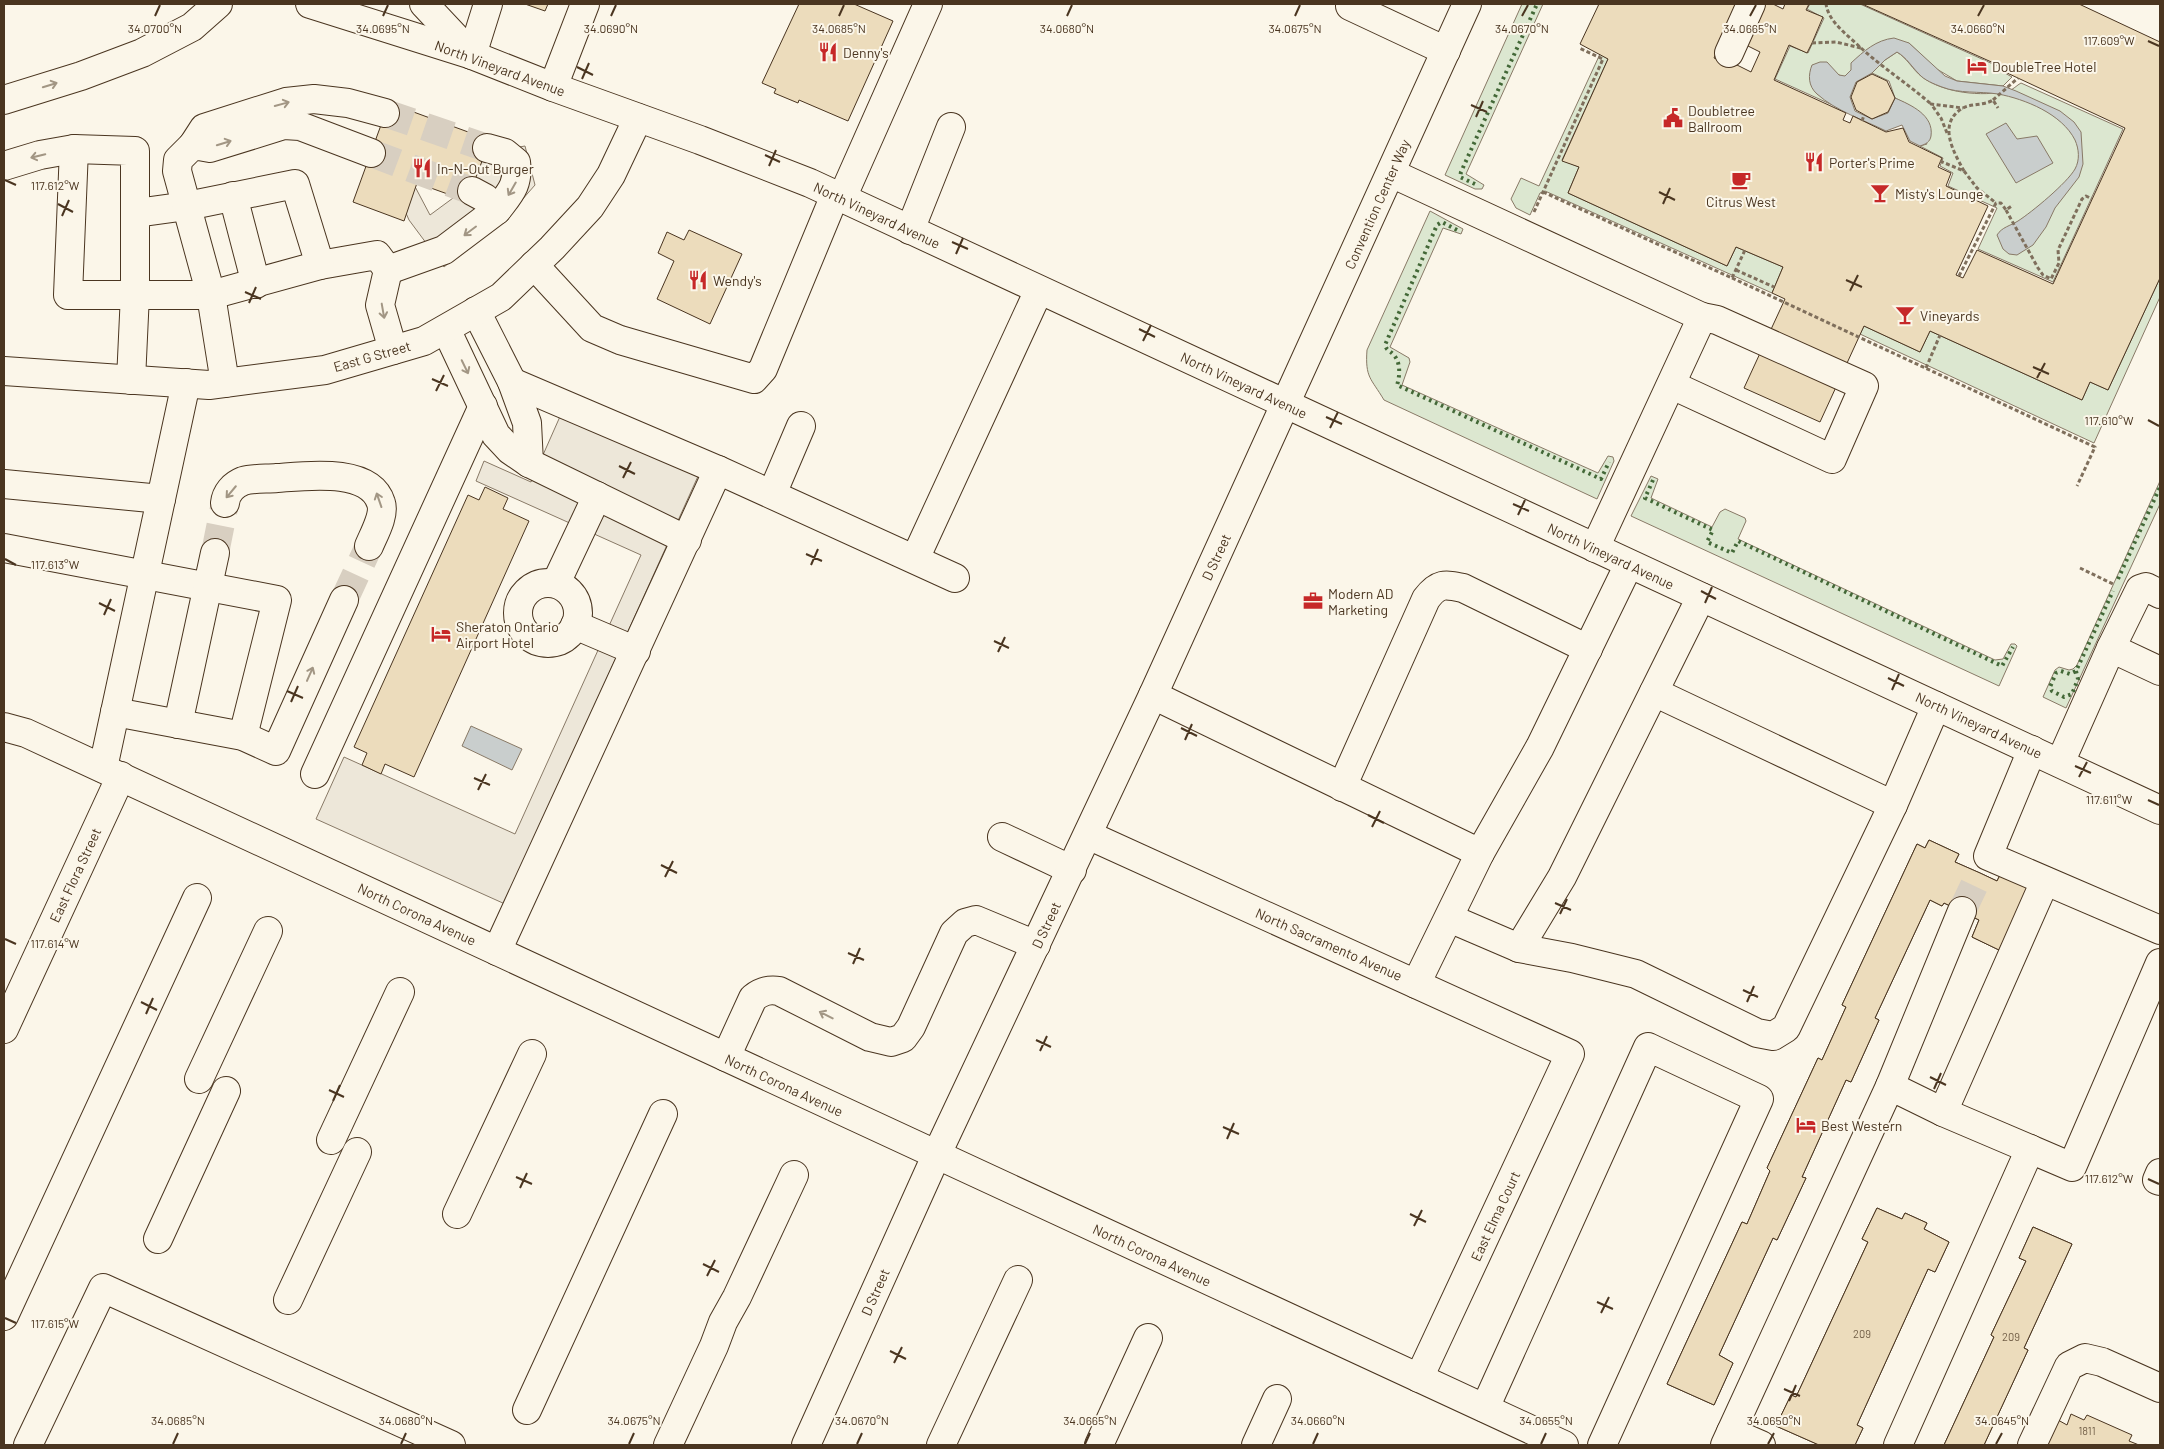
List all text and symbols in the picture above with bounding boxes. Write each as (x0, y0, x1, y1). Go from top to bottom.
text: 34.0700°N (128, 21, 182, 35)
text: 34.0695°N (356, 21, 410, 35)
text: 34.0690°N (584, 21, 638, 35)
text: 34.0685°N (812, 21, 866, 35)
text: 34.0680°N (1040, 21, 1094, 35)
text: 34.0675°N (1268, 21, 1322, 35)
text: 34.0670°N (1495, 21, 1549, 35)
text: 34.0665°N (1723, 21, 1777, 35)
text: 34.0660°N (1951, 21, 2005, 35)
text: 117.609°W (2083, 33, 2135, 47)
street label: North Vineyard Avenue (432, 36, 568, 100)
restaurant icon: Denny's (817, 41, 839, 63)
place label: Denny's (843, 44, 889, 61)
hotel icon: DoubleTree Hotel (1966, 55, 1988, 77)
place label: DoubleTree Hotel (1992, 58, 2096, 75)
one-way arrow (42, 80, 58, 90)
one-way arrow (273, 99, 289, 108)
place label: Doubletree Ballroom (1688, 102, 1755, 135)
public building icon: Doubletree Ballroom (1662, 107, 1684, 129)
street label: Convention Center Way (1341, 136, 1414, 272)
one-way arrow (216, 138, 232, 148)
restaurant icon: Porter's Prime (1803, 151, 1825, 173)
one-way arrow (31, 152, 47, 161)
place label: Porter's Prime (1829, 154, 1915, 171)
restaurant icon: In-N-Out Burger (411, 157, 433, 179)
place label: In-N-Out Burger (437, 160, 534, 177)
cafe icon: Citrus West (1730, 169, 1752, 191)
text: 117.612°W (31, 178, 80, 192)
street label: North Vineyard Avenue (811, 178, 943, 252)
one-way arrow (507, 181, 517, 196)
bar icon: Misty's Lounge (1869, 182, 1891, 204)
place label: Misty's Lounge (1895, 185, 1983, 202)
place label: Citrus West (1706, 193, 1776, 210)
one-way arrow (463, 226, 477, 236)
restaurant icon: Wendy's (687, 269, 709, 291)
place label: Wendy's (713, 272, 762, 289)
one-way arrow (378, 302, 388, 318)
bar icon: Vineyards (1894, 304, 1916, 326)
place label: Vineyards (1920, 307, 1980, 324)
street label: East G Street (331, 337, 413, 375)
street label: North Vineyard Avenue (1178, 348, 1310, 422)
one-way arrow (460, 360, 470, 375)
text: 117.610°W (2085, 413, 2134, 427)
one-way arrow (226, 485, 237, 498)
one-way arrow (373, 492, 383, 508)
street label: North Vineyard Avenue (1545, 519, 1677, 593)
street label: D Street (1198, 531, 1234, 583)
text: 117.613°W (31, 557, 80, 571)
place label: Modern AD Marketing (1328, 585, 1393, 618)
office icon: Modern AD Marketing (1302, 590, 1324, 612)
place label: Sheraton Ontario Airport Hotel (456, 618, 559, 651)
hotel icon: Sheraton Ontario Airport Hotel (430, 623, 452, 645)
one-way arrow (306, 667, 316, 682)
street label: North Vineyard Avenue (1913, 688, 2045, 762)
text: 117.611°W (2086, 792, 2133, 806)
street label: East Flora Street (46, 825, 104, 925)
street label: North Corona Avenue (355, 879, 479, 949)
street label: D Street (1028, 899, 1064, 951)
street label: North Sacramento Avenue (1253, 904, 1405, 984)
text: 117.614°W (31, 936, 80, 950)
one-way arrow (819, 1010, 834, 1020)
street label: North Corona Avenue (722, 1050, 846, 1120)
hotel icon: Best Western (1795, 1114, 1817, 1136)
place label: Best Western (1821, 1117, 1902, 1134)
street label: East Elma Court (1467, 1168, 1523, 1264)
text: 117.612°W (2085, 1171, 2134, 1185)
street label: North Corona Avenue (1090, 1220, 1214, 1290)
street label: D Street (857, 1266, 893, 1318)
text: 117.615°W (31, 1316, 80, 1330)
house number: 209 (1853, 1327, 1871, 1340)
house number: 209 (2002, 1330, 2020, 1343)
text: 34.0685°N (151, 1413, 205, 1427)
text: 34.0680°N (379, 1413, 433, 1427)
text: 34.0675°N (607, 1413, 661, 1427)
text: 34.0670°N (835, 1413, 889, 1427)
text: 34.0665°N (1063, 1413, 1117, 1427)
text: 34.0660°N (1291, 1413, 1345, 1427)
text: 34.0655°N (1519, 1413, 1573, 1427)
text: 34.0650°N (1747, 1413, 1801, 1427)
text: 34.0645°N (1975, 1413, 2029, 1427)
house number: 1811 (2078, 1424, 2096, 1437)

